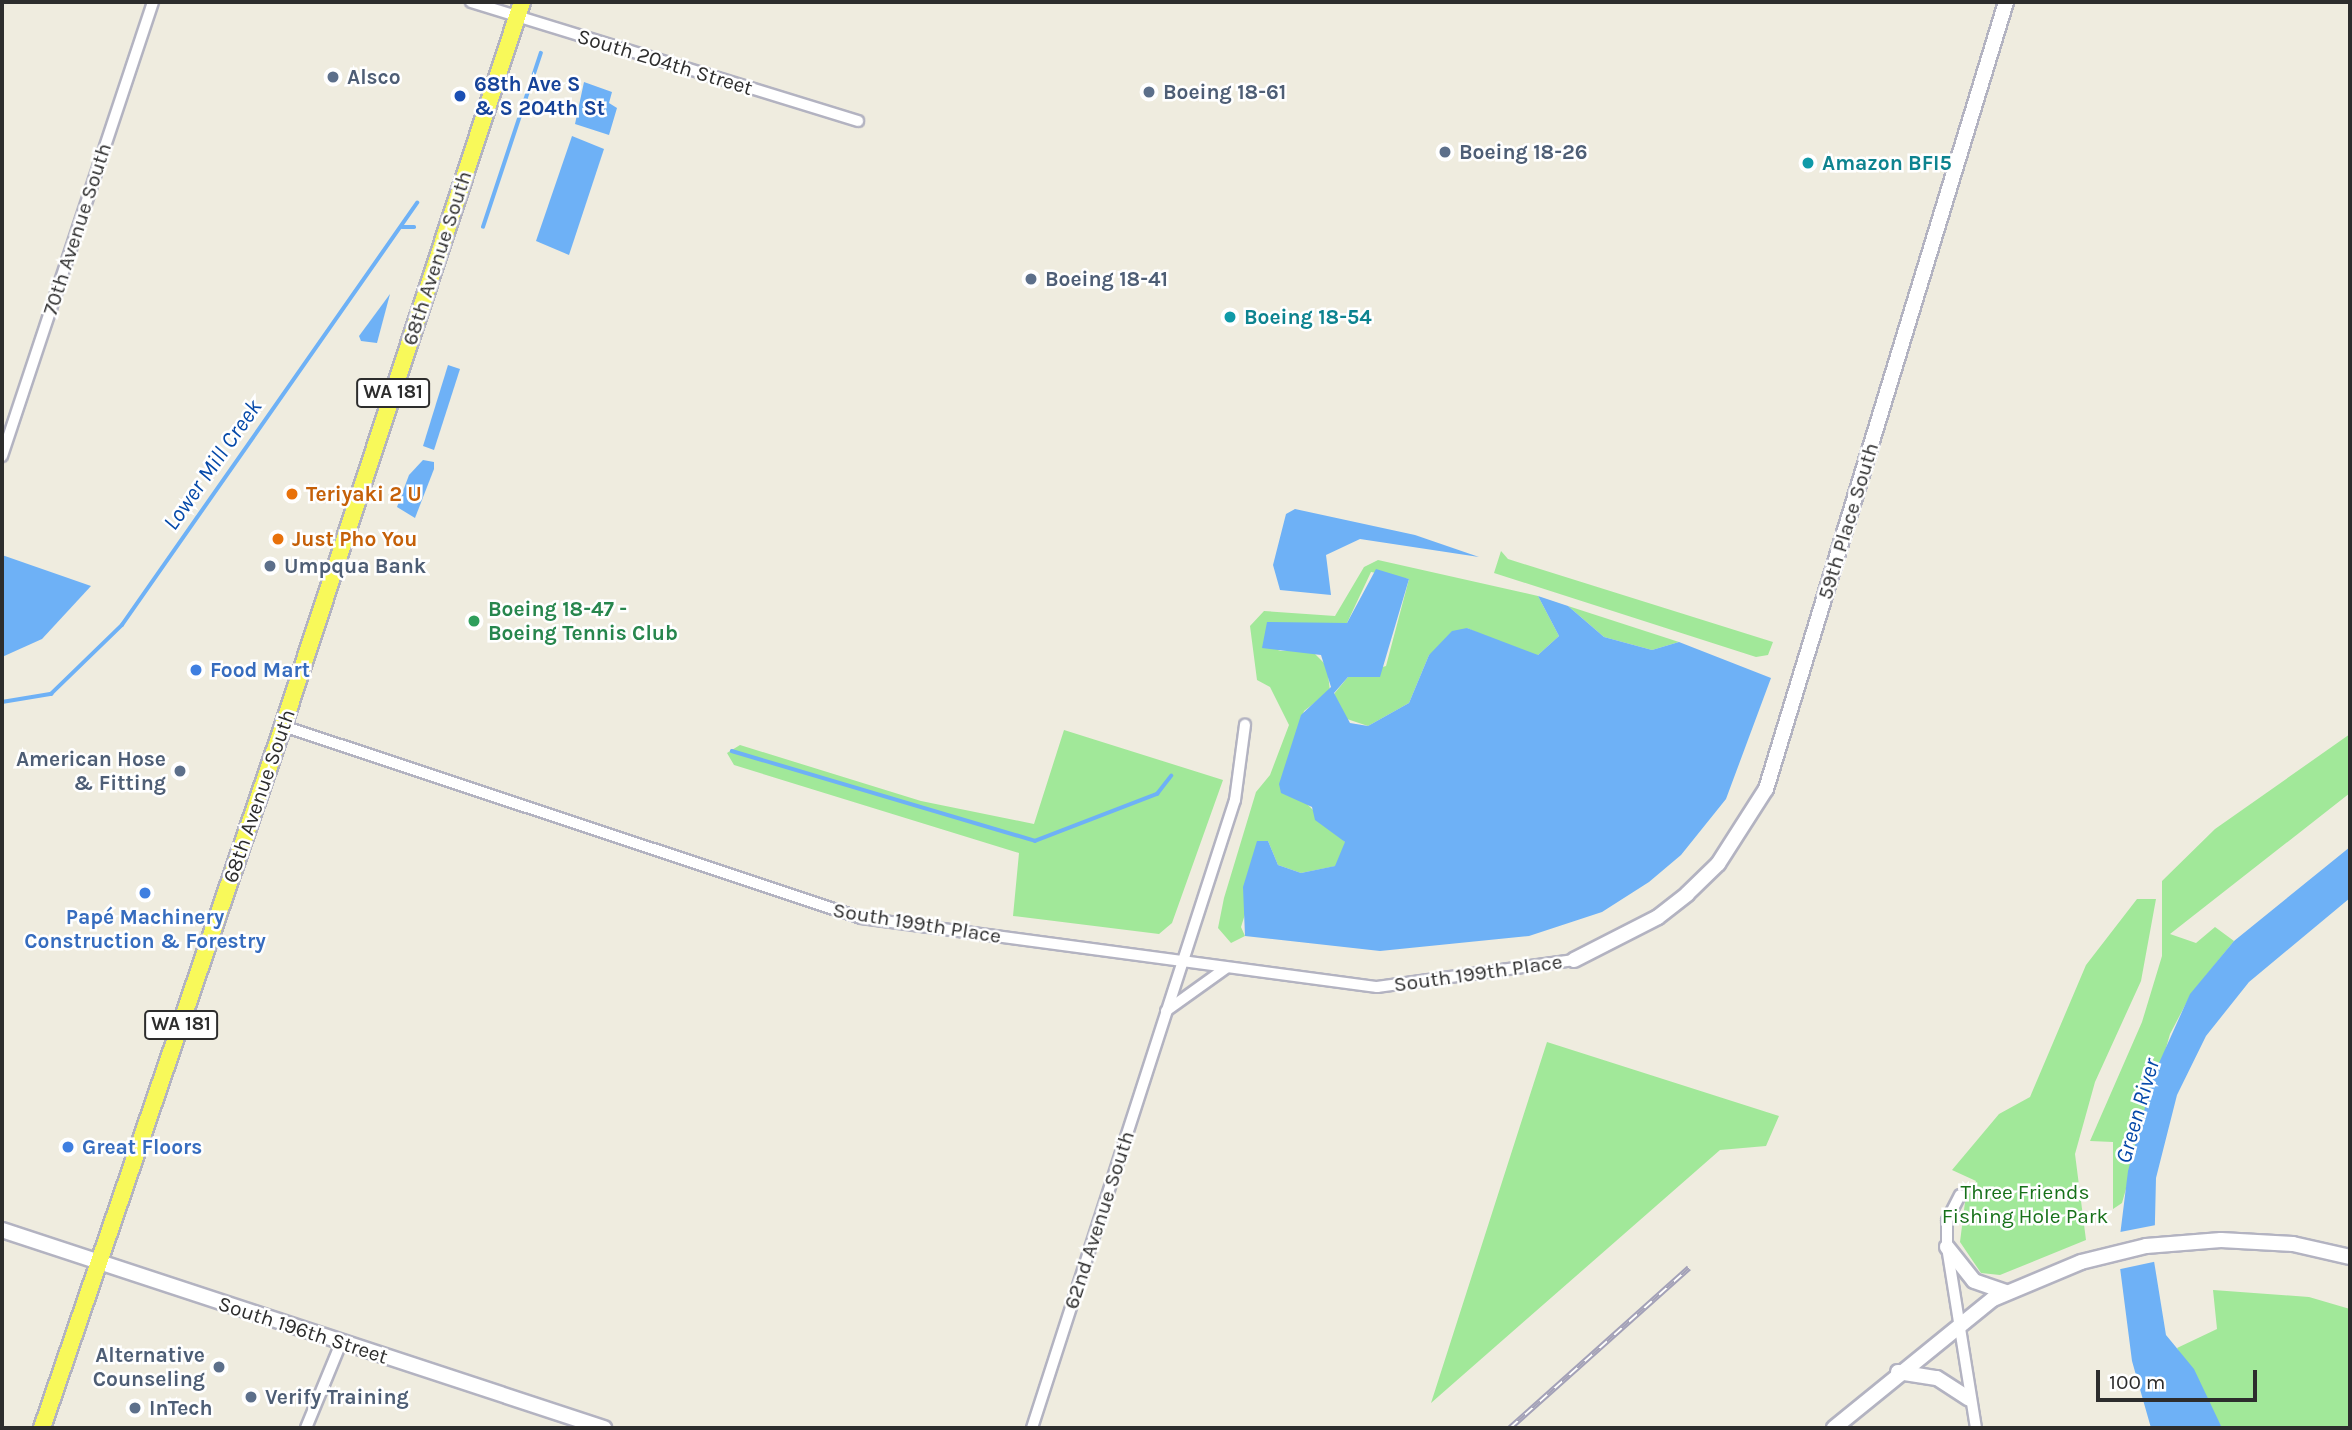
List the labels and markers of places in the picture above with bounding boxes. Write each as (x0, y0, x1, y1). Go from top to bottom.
place label: Alsco (347, 64, 401, 90)
marker: Alsco (325, 69, 341, 85)
place label: 68th Ave S & S 204th St (474, 71, 605, 121)
place label: Boeing 18-61 (1163, 79, 1286, 105)
marker: Boeing 18-61 (1141, 84, 1157, 100)
marker: 68th Ave S & S 204th St (452, 88, 468, 104)
place label: Boeing 18-26 (1459, 139, 1587, 165)
marker: Boeing 18-26 (1437, 144, 1453, 160)
place label: Amazon BFI5 (1822, 150, 1952, 176)
marker: Amazon BFI5 (1800, 155, 1816, 171)
place label: Boeing 18-41 (1045, 266, 1168, 292)
marker: Boeing 18-41 (1023, 271, 1039, 287)
place label: Boeing 18-54 (1244, 304, 1372, 330)
marker: Boeing 18-54 (1222, 309, 1238, 325)
place label: Teriyaki 2 U (306, 481, 422, 507)
marker: Teriyaki 2 U (284, 486, 300, 502)
place label: Just Pho You (292, 526, 417, 552)
marker: Just Pho You (270, 531, 286, 547)
place label: Umpqua Bank (284, 553, 426, 579)
marker: Umpqua Bank (262, 558, 278, 574)
place label: Boeing 18-47 - Boeing Tennis Club (488, 596, 678, 646)
marker: Boeing 18-47 - Boeing Tennis Club (466, 613, 482, 629)
place label: Food Mart (210, 657, 310, 683)
marker: Food Mart (188, 662, 204, 678)
place label: American Hose & Fitting (16, 746, 166, 796)
marker: American Hose & Fitting (172, 763, 188, 779)
marker: Papé Machinery Construction & Forestry (137, 885, 153, 901)
place label: Papé Machinery Construction & Forestry (24, 904, 266, 954)
place label: Great Floors (82, 1134, 202, 1160)
marker: Great Floors (60, 1139, 76, 1155)
place label: Alternative Counseling (93, 1342, 205, 1392)
marker: Alternative Counseling (211, 1359, 227, 1375)
place label: Verify Training (265, 1384, 409, 1410)
marker: Verify Training (243, 1389, 259, 1405)
place label: InTech (149, 1395, 212, 1421)
marker: InTech (127, 1400, 143, 1416)

